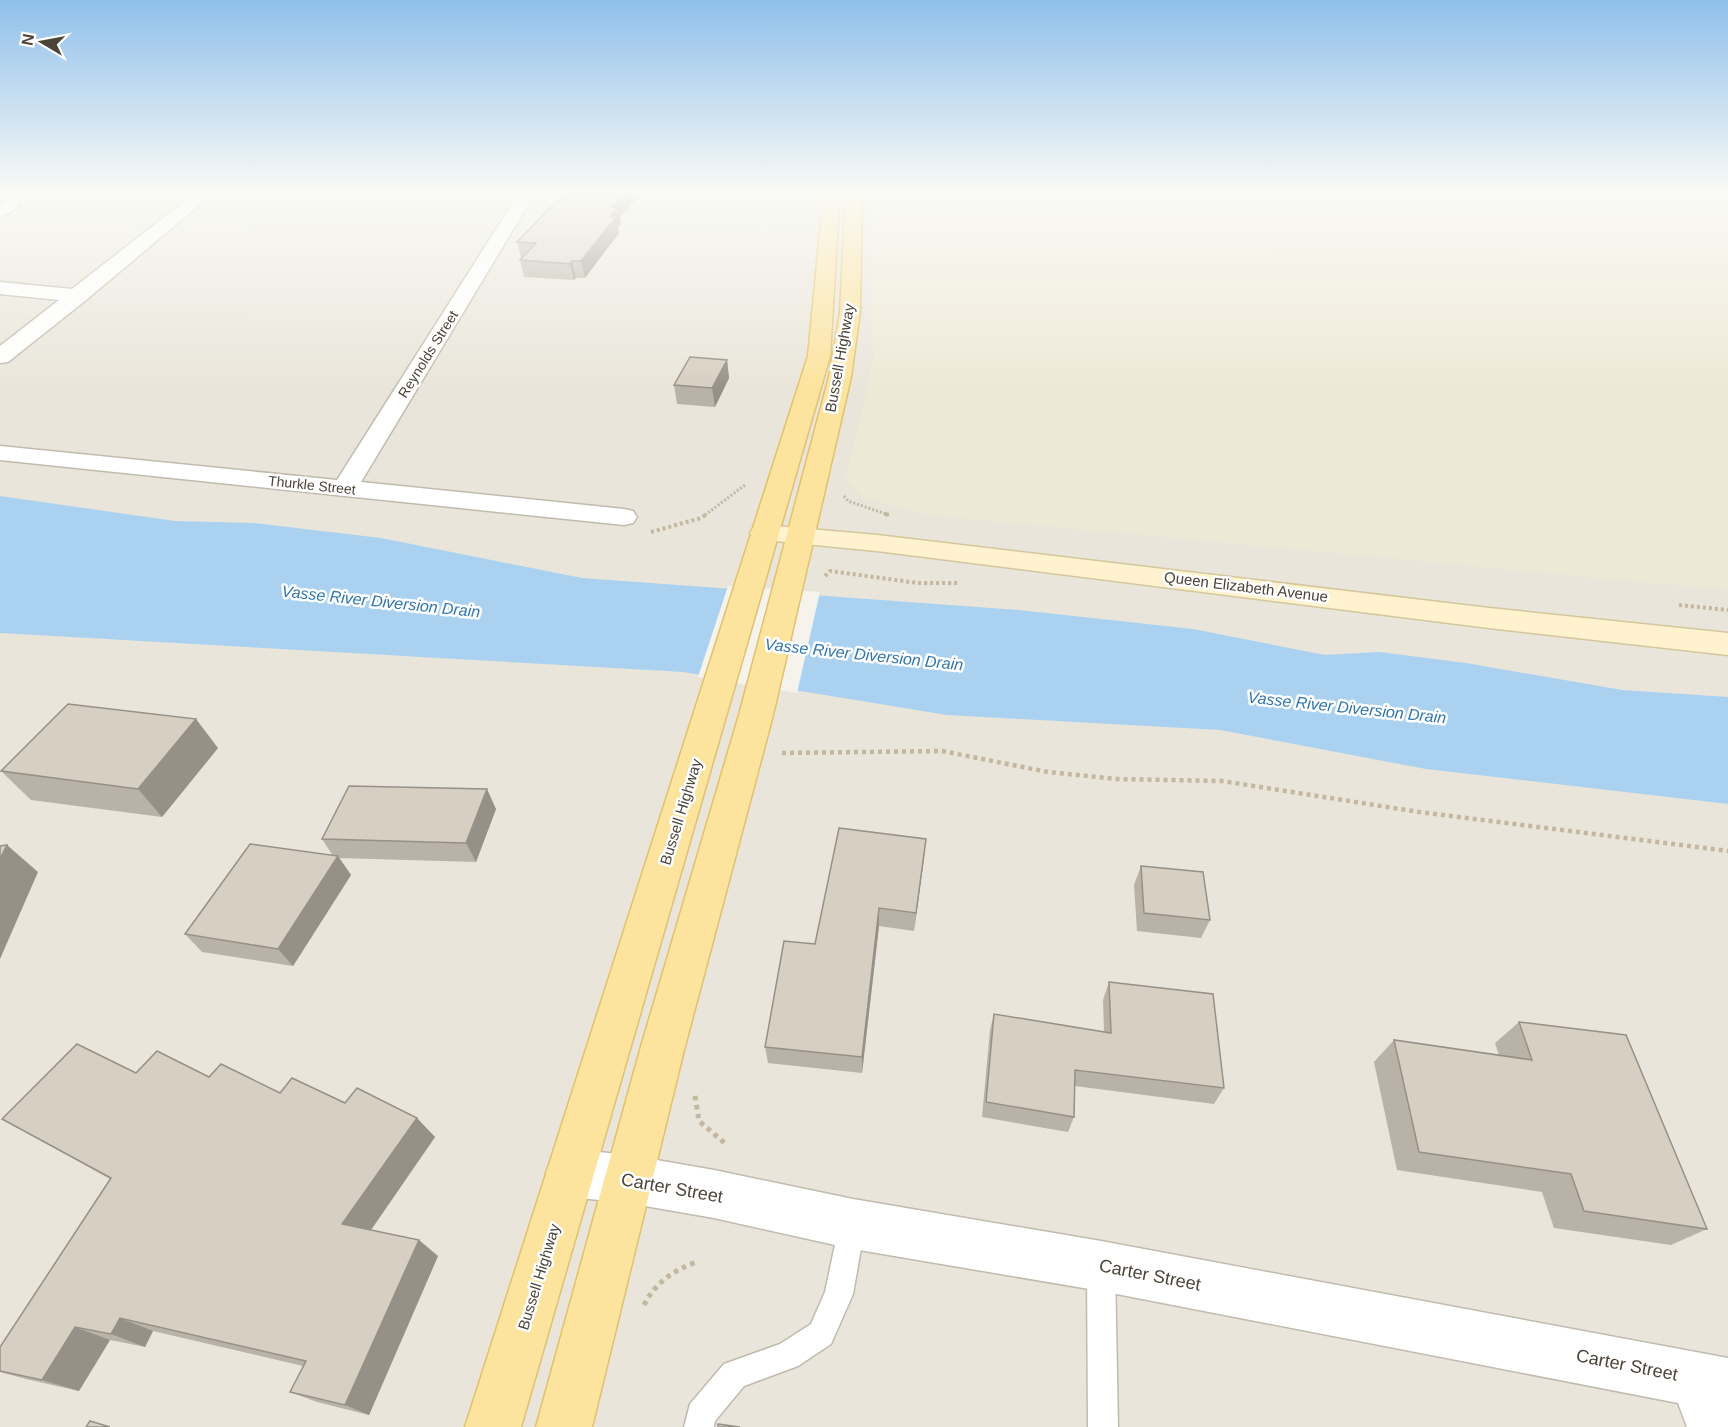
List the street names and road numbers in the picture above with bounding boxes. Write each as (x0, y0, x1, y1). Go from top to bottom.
street label: Bussell Highway (822, 302, 858, 414)
street label: Reynolds Street (395, 307, 461, 400)
street label: Thurkle Street (267, 472, 357, 498)
street label: Queen Elizabeth Avenue (1163, 568, 1329, 605)
street label: Bussell Highway (656, 756, 705, 867)
street label: Carter Street (620, 1169, 724, 1207)
street label: Bussell Highway (514, 1221, 563, 1332)
street label: Carter Street (1098, 1255, 1202, 1295)
street label: Carter Street (1575, 1345, 1679, 1385)

